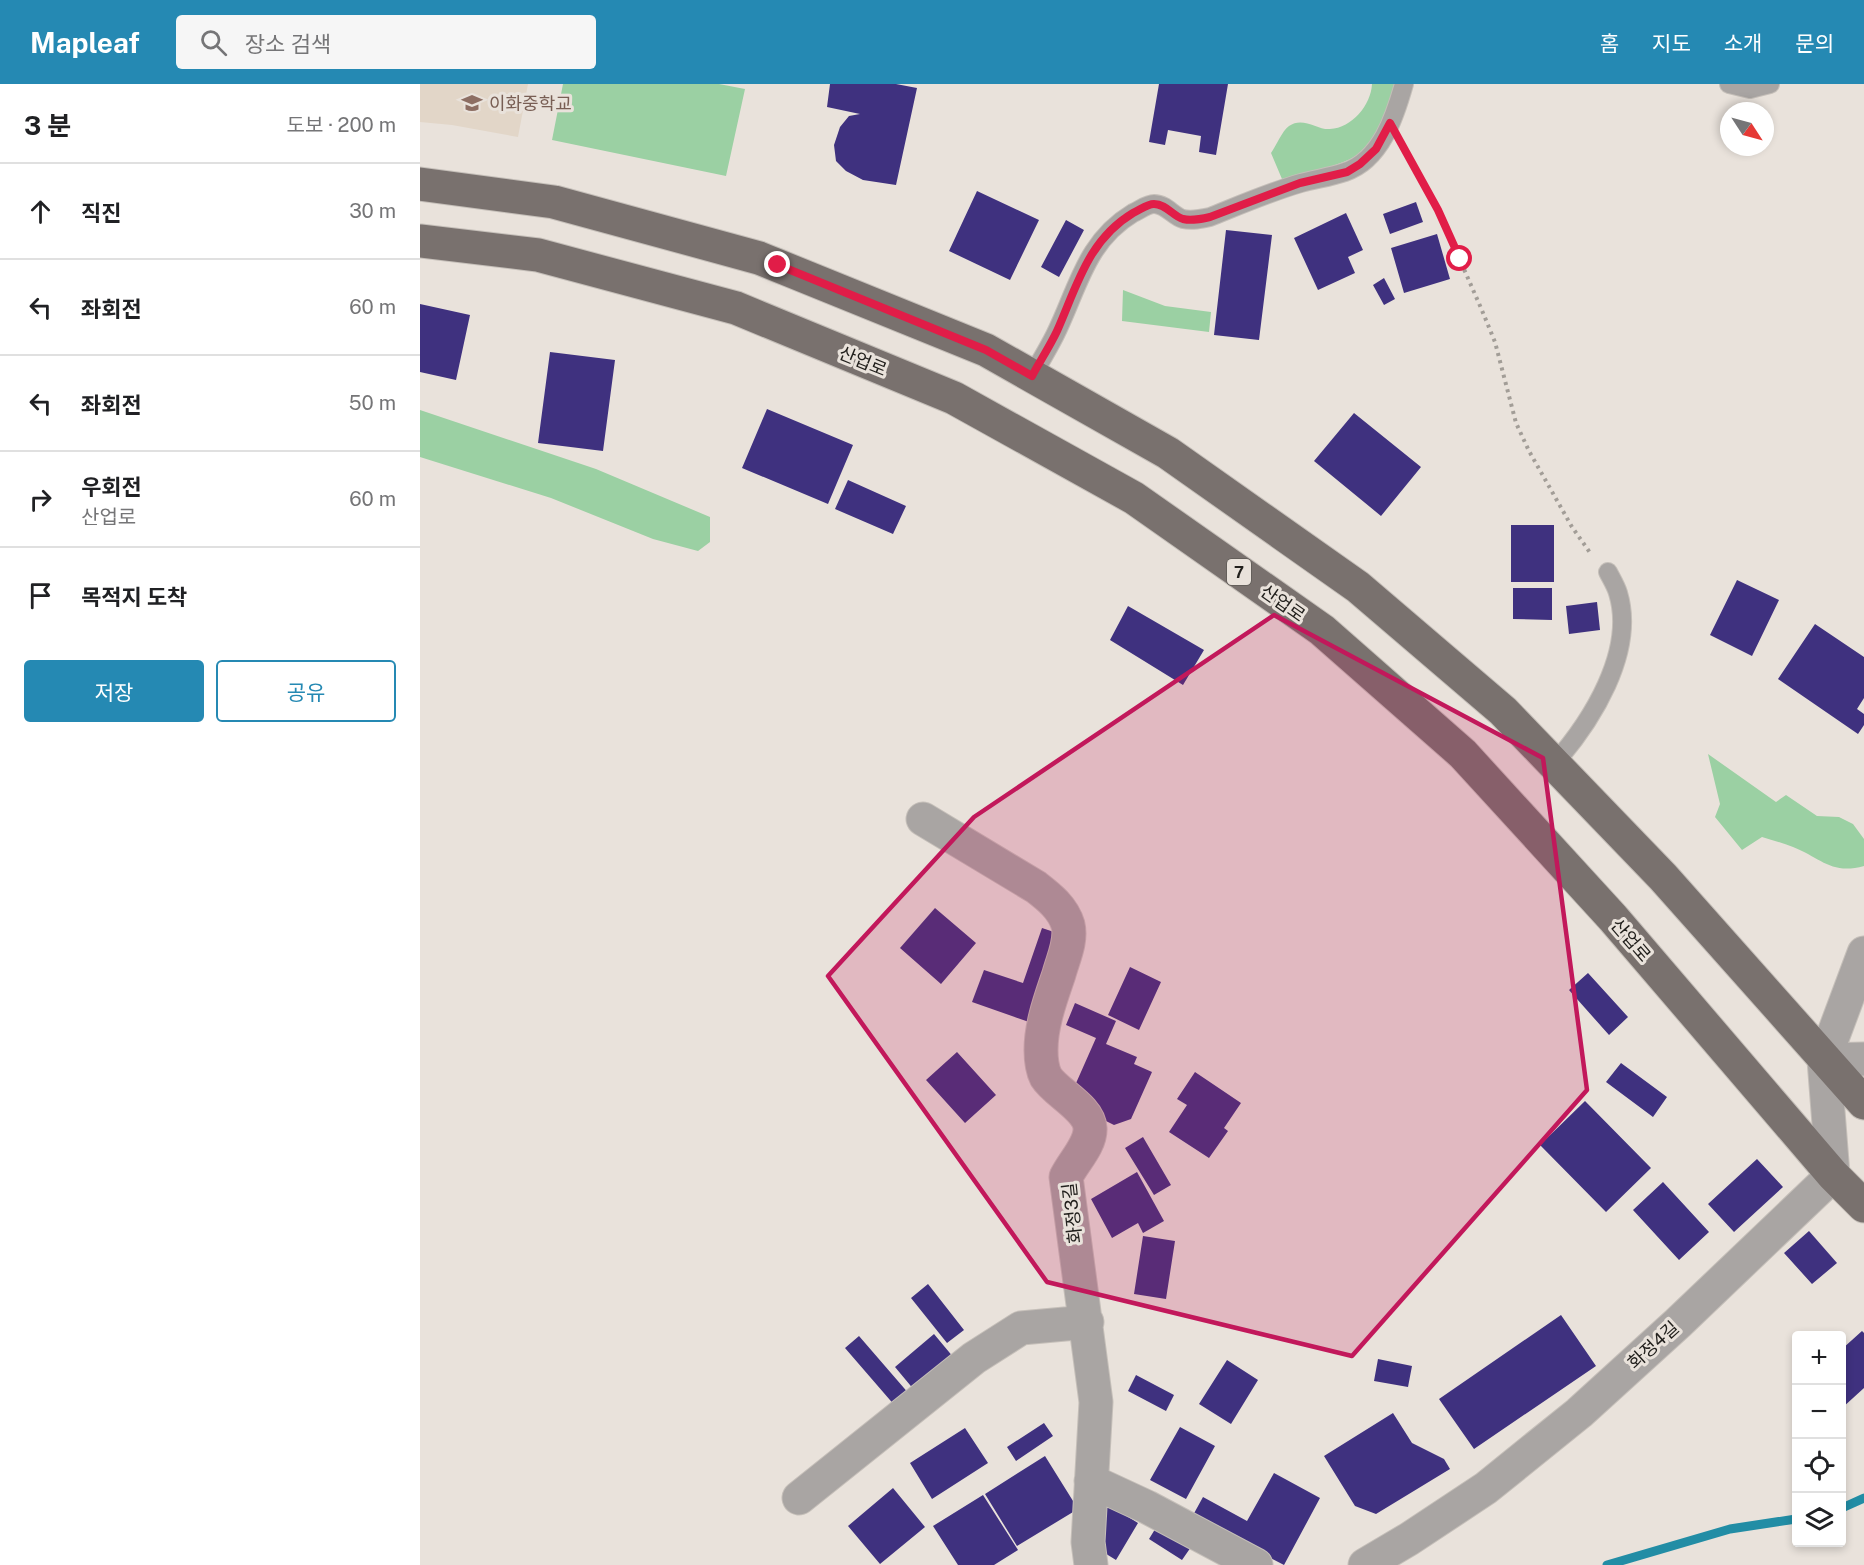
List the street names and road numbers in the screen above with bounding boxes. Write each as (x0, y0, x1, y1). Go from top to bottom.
street label: 산업로 (836, 342, 890, 380)
road number: 7 (1227, 559, 1251, 585)
street label: 산업로 (1257, 580, 1309, 626)
street label: 산업로 (1607, 914, 1655, 966)
street label: 화정3길 (1058, 1182, 1086, 1244)
street label: 화정4길 (1623, 1317, 1683, 1373)

